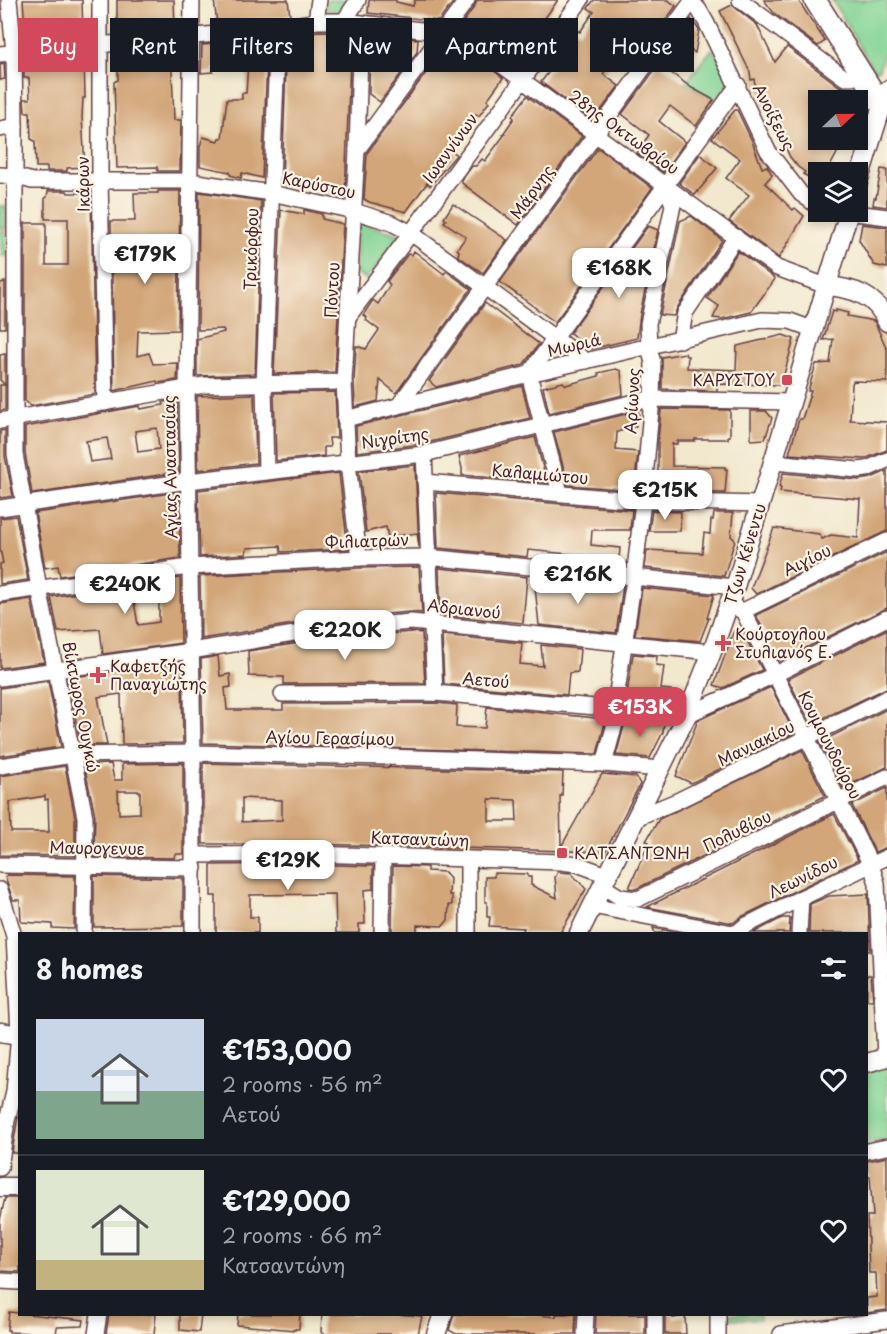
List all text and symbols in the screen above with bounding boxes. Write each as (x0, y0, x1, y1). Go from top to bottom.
chip: Buy (18, 18, 98, 72)
chip: Rent (110, 18, 198, 72)
chip: Filters (210, 18, 314, 72)
chip: New (326, 18, 412, 72)
chip: Apartment (424, 18, 578, 72)
chip: House (590, 18, 694, 72)
street label: Ανοίξεως (748, 79, 802, 154)
street label: 28ης Οκτωβρίου (564, 83, 685, 180)
north arrow (808, 90, 868, 150)
map controls (808, 90, 868, 222)
street label: Ιωαννίνων (416, 107, 483, 187)
street label: Ικάρων (70, 156, 94, 212)
street label: Μάρνης (503, 159, 559, 224)
button: layers (808, 162, 868, 222)
street label: Καρύστου (280, 165, 358, 203)
street label: Τρικόρφου (237, 207, 263, 291)
pin: €179K (103, 234, 187, 285)
text: €179K (114, 238, 176, 268)
pin: €168K (577, 248, 661, 299)
text: €168K (586, 252, 652, 282)
street label: Πόντου (318, 261, 344, 318)
street label: Μωριά (545, 326, 603, 362)
street label: Αρίωνος (617, 367, 645, 435)
place label: ΚΑΡΥΣΤΟΥ (693, 367, 775, 391)
marker: ΚΑΡΥΣΤΟΥ (780, 373, 794, 387)
street label: Αγίας Αναστασίας (156, 395, 182, 539)
street label: Νιγρίτης (360, 420, 430, 454)
street label: Καλαμιώτου (491, 457, 589, 489)
pin: €215K (623, 470, 707, 521)
text: €215K (632, 474, 698, 504)
street label: Τζων Κένεντυ (717, 500, 771, 607)
street label: Φιλιατρών (324, 527, 410, 553)
street label: Αιγίου (779, 537, 835, 581)
pin: €216K (536, 554, 620, 605)
text: €216K (544, 558, 612, 588)
pin: €240K (83, 564, 167, 615)
text: €240K (89, 568, 161, 598)
street label: Αδριανού (426, 592, 502, 624)
pin: €220K (303, 610, 387, 661)
text: €220K (308, 614, 382, 644)
place label: Κούρτογλου Στυλιανός Ε. (735, 621, 832, 663)
marker: Κούρτογλου Στυλιανός Ε. (716, 636, 730, 650)
street label: Βίκτωρος Ουγκώ (58, 639, 106, 774)
place label: Καφετζής Παναγιώτης (110, 653, 207, 695)
street label: Αετού (462, 665, 510, 693)
marker: Καφετζής Παναγιώτης (91, 668, 105, 682)
street label: Κουμουνδούρου (793, 686, 869, 803)
pin: €153K (598, 687, 682, 738)
text: €153K (607, 691, 673, 721)
street label: Μανιακίου (713, 713, 798, 771)
street label: Αγίου Γερασίμου (265, 724, 395, 750)
street label: Πολυβίου (698, 803, 775, 857)
street label: Κατσαντώνη (370, 824, 470, 852)
street label: Μαυρογενυε (49, 834, 145, 860)
pin: €129K (246, 840, 330, 891)
place label: ΚΑΤΣΑΝΤΏΝΗ (574, 840, 690, 864)
text: €129K (256, 844, 320, 874)
marker: ΚΑΤΣΑΝΤΏΝΗ (555, 846, 569, 860)
street label: Λεωνίδου (764, 849, 841, 903)
text: 8 homes (36, 949, 143, 988)
icon: filters (817, 952, 850, 985)
text: €153,000 (222, 1030, 352, 1069)
icon: home (84, 1043, 156, 1115)
icon: heart (817, 1063, 850, 1096)
text: 2 rooms · 56 m² (222, 1069, 383, 1099)
text: Αετού (222, 1099, 281, 1129)
text: €129,000 (222, 1181, 351, 1220)
icon: home (84, 1194, 156, 1266)
icon: heart (817, 1214, 850, 1247)
text: 2 rooms · 66 m² (222, 1220, 382, 1250)
text: Κατσαντώνη (222, 1250, 345, 1280)

